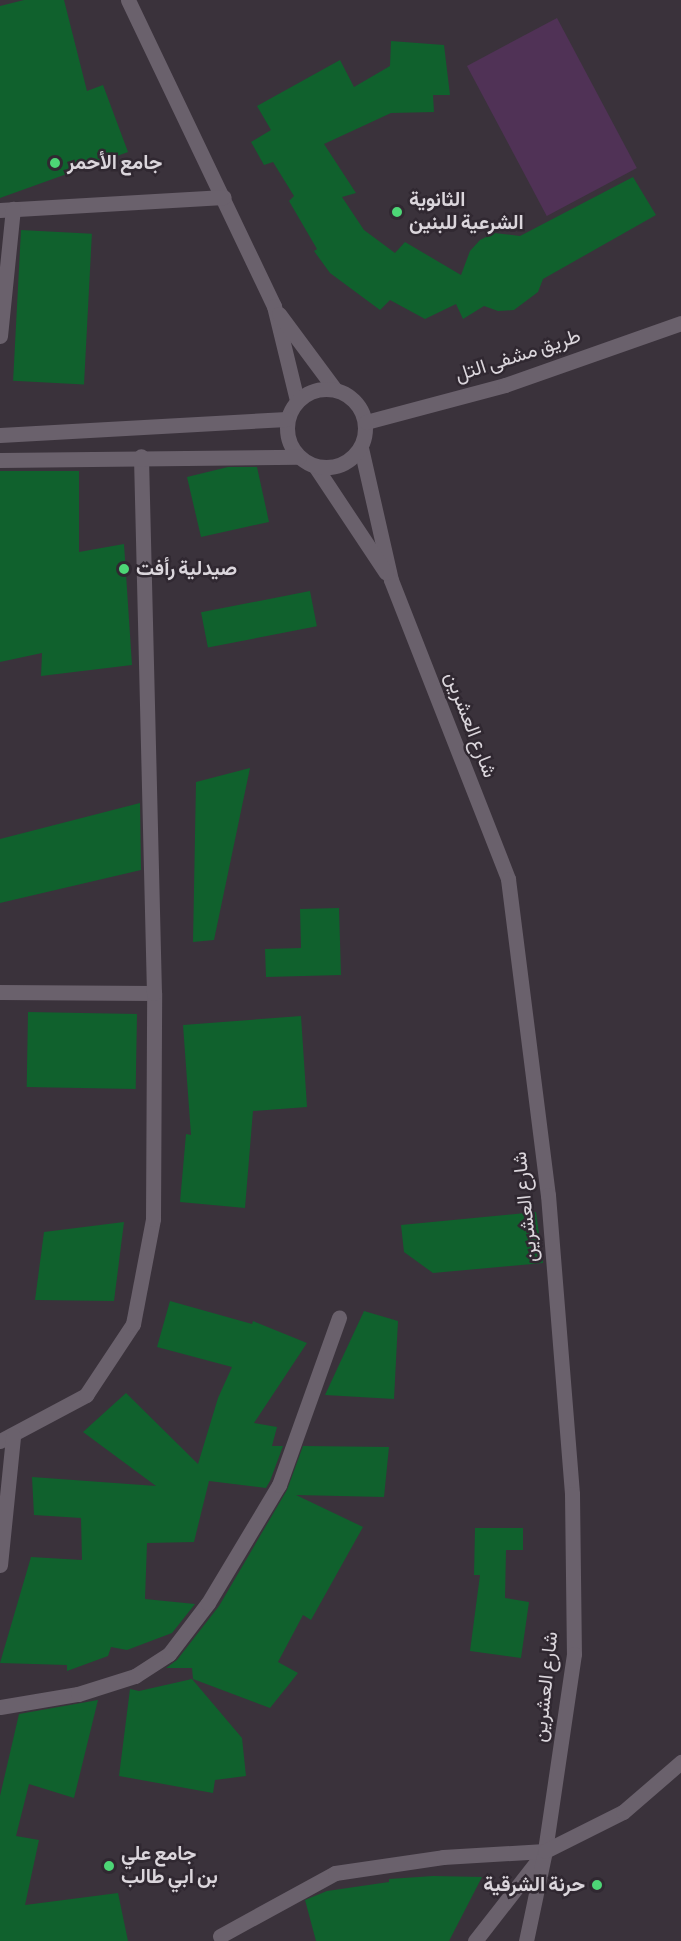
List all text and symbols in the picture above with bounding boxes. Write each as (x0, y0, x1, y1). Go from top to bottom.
place label: جامع الأحمر (67, 151, 162, 175)
marker: جامع الأحمر (48, 156, 62, 170)
place label: الثانوية الشرعية للبنين (409, 189, 524, 236)
marker: الثانوية الشرعية للبنين (390, 205, 404, 219)
street label: طريق مشفى التل (452, 324, 584, 388)
place label: صيدلية رأفت (136, 557, 237, 581)
marker: صيدلية رأفت (117, 562, 131, 576)
street label: شارع العشرين (439, 669, 501, 781)
street label: شارع العشرين (508, 1150, 544, 1264)
street label: شارع العشرين (528, 1630, 564, 1744)
place label: جامع علي بن ابي طالب (121, 1842, 218, 1889)
marker: جامع علي بن ابي طالب (102, 1859, 116, 1873)
place label: حرنة الشرقية (483, 1873, 585, 1897)
marker: حرنة الشرقية (590, 1878, 604, 1892)

